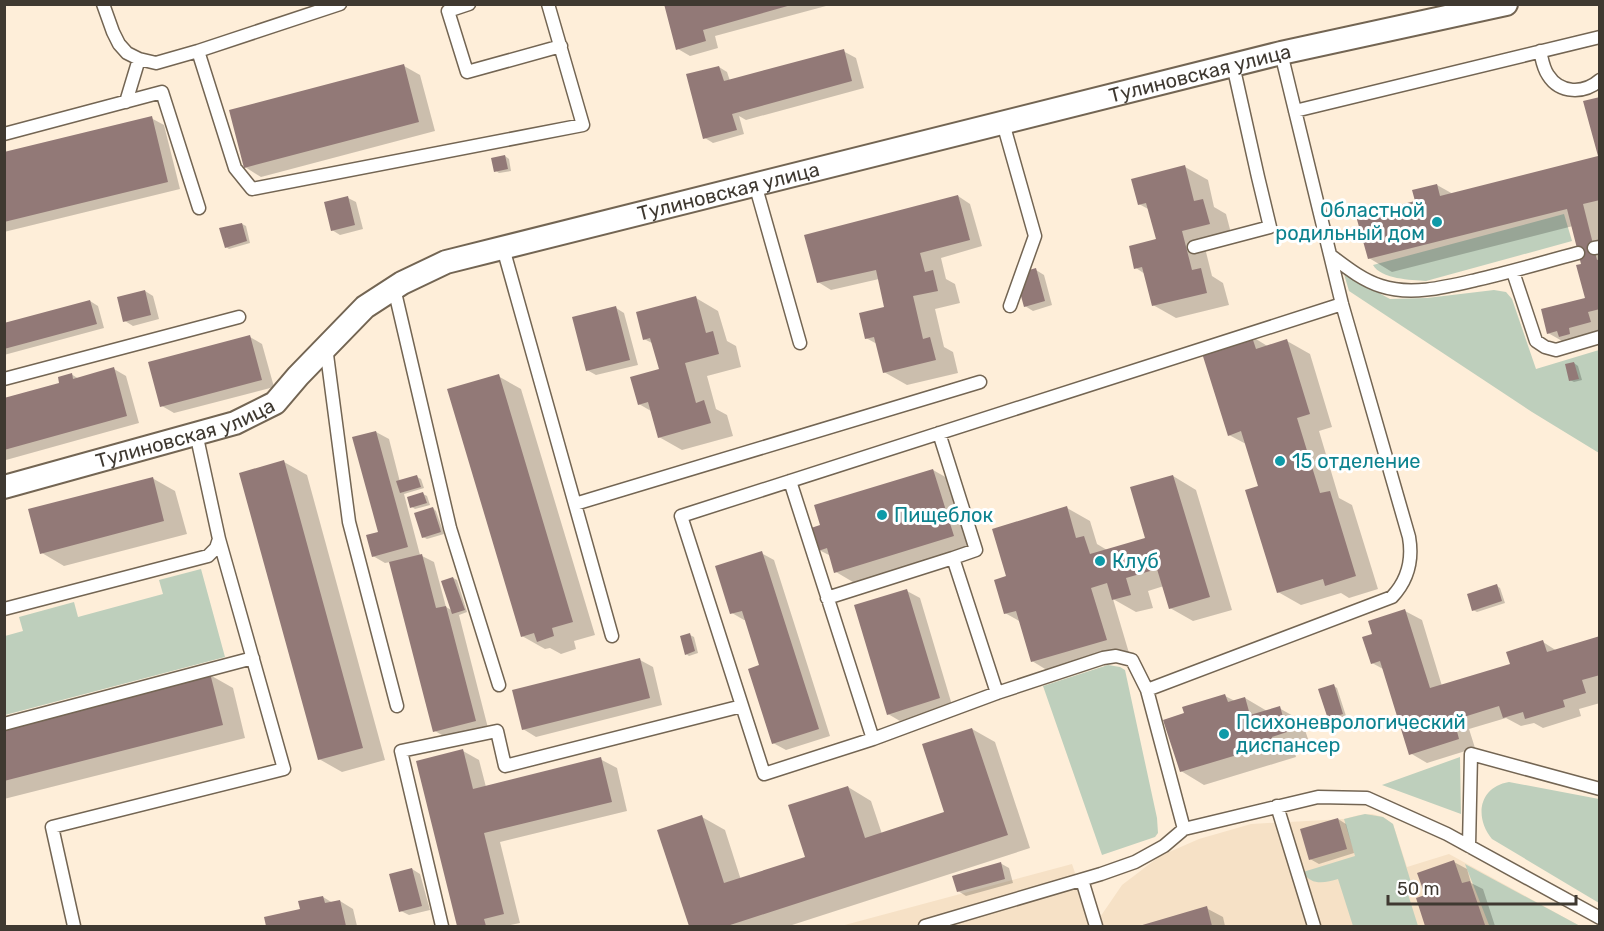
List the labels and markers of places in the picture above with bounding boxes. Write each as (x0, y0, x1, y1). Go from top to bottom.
place label: Областной родильный дом (1275, 198, 1425, 245)
marker: Областной родильный дом (1430, 215, 1444, 229)
place label: 15 отделение (1292, 449, 1421, 473)
marker: 15 отделение (1273, 454, 1287, 468)
place label: Пищеблок (894, 503, 994, 527)
marker: Пищеблок (875, 508, 889, 522)
place label: Клуб (1112, 549, 1159, 573)
marker: Клуб (1093, 554, 1107, 568)
place label: Психоневрологический диспансер (1236, 710, 1466, 757)
marker: Психоневрологический диспансер (1217, 727, 1231, 741)

